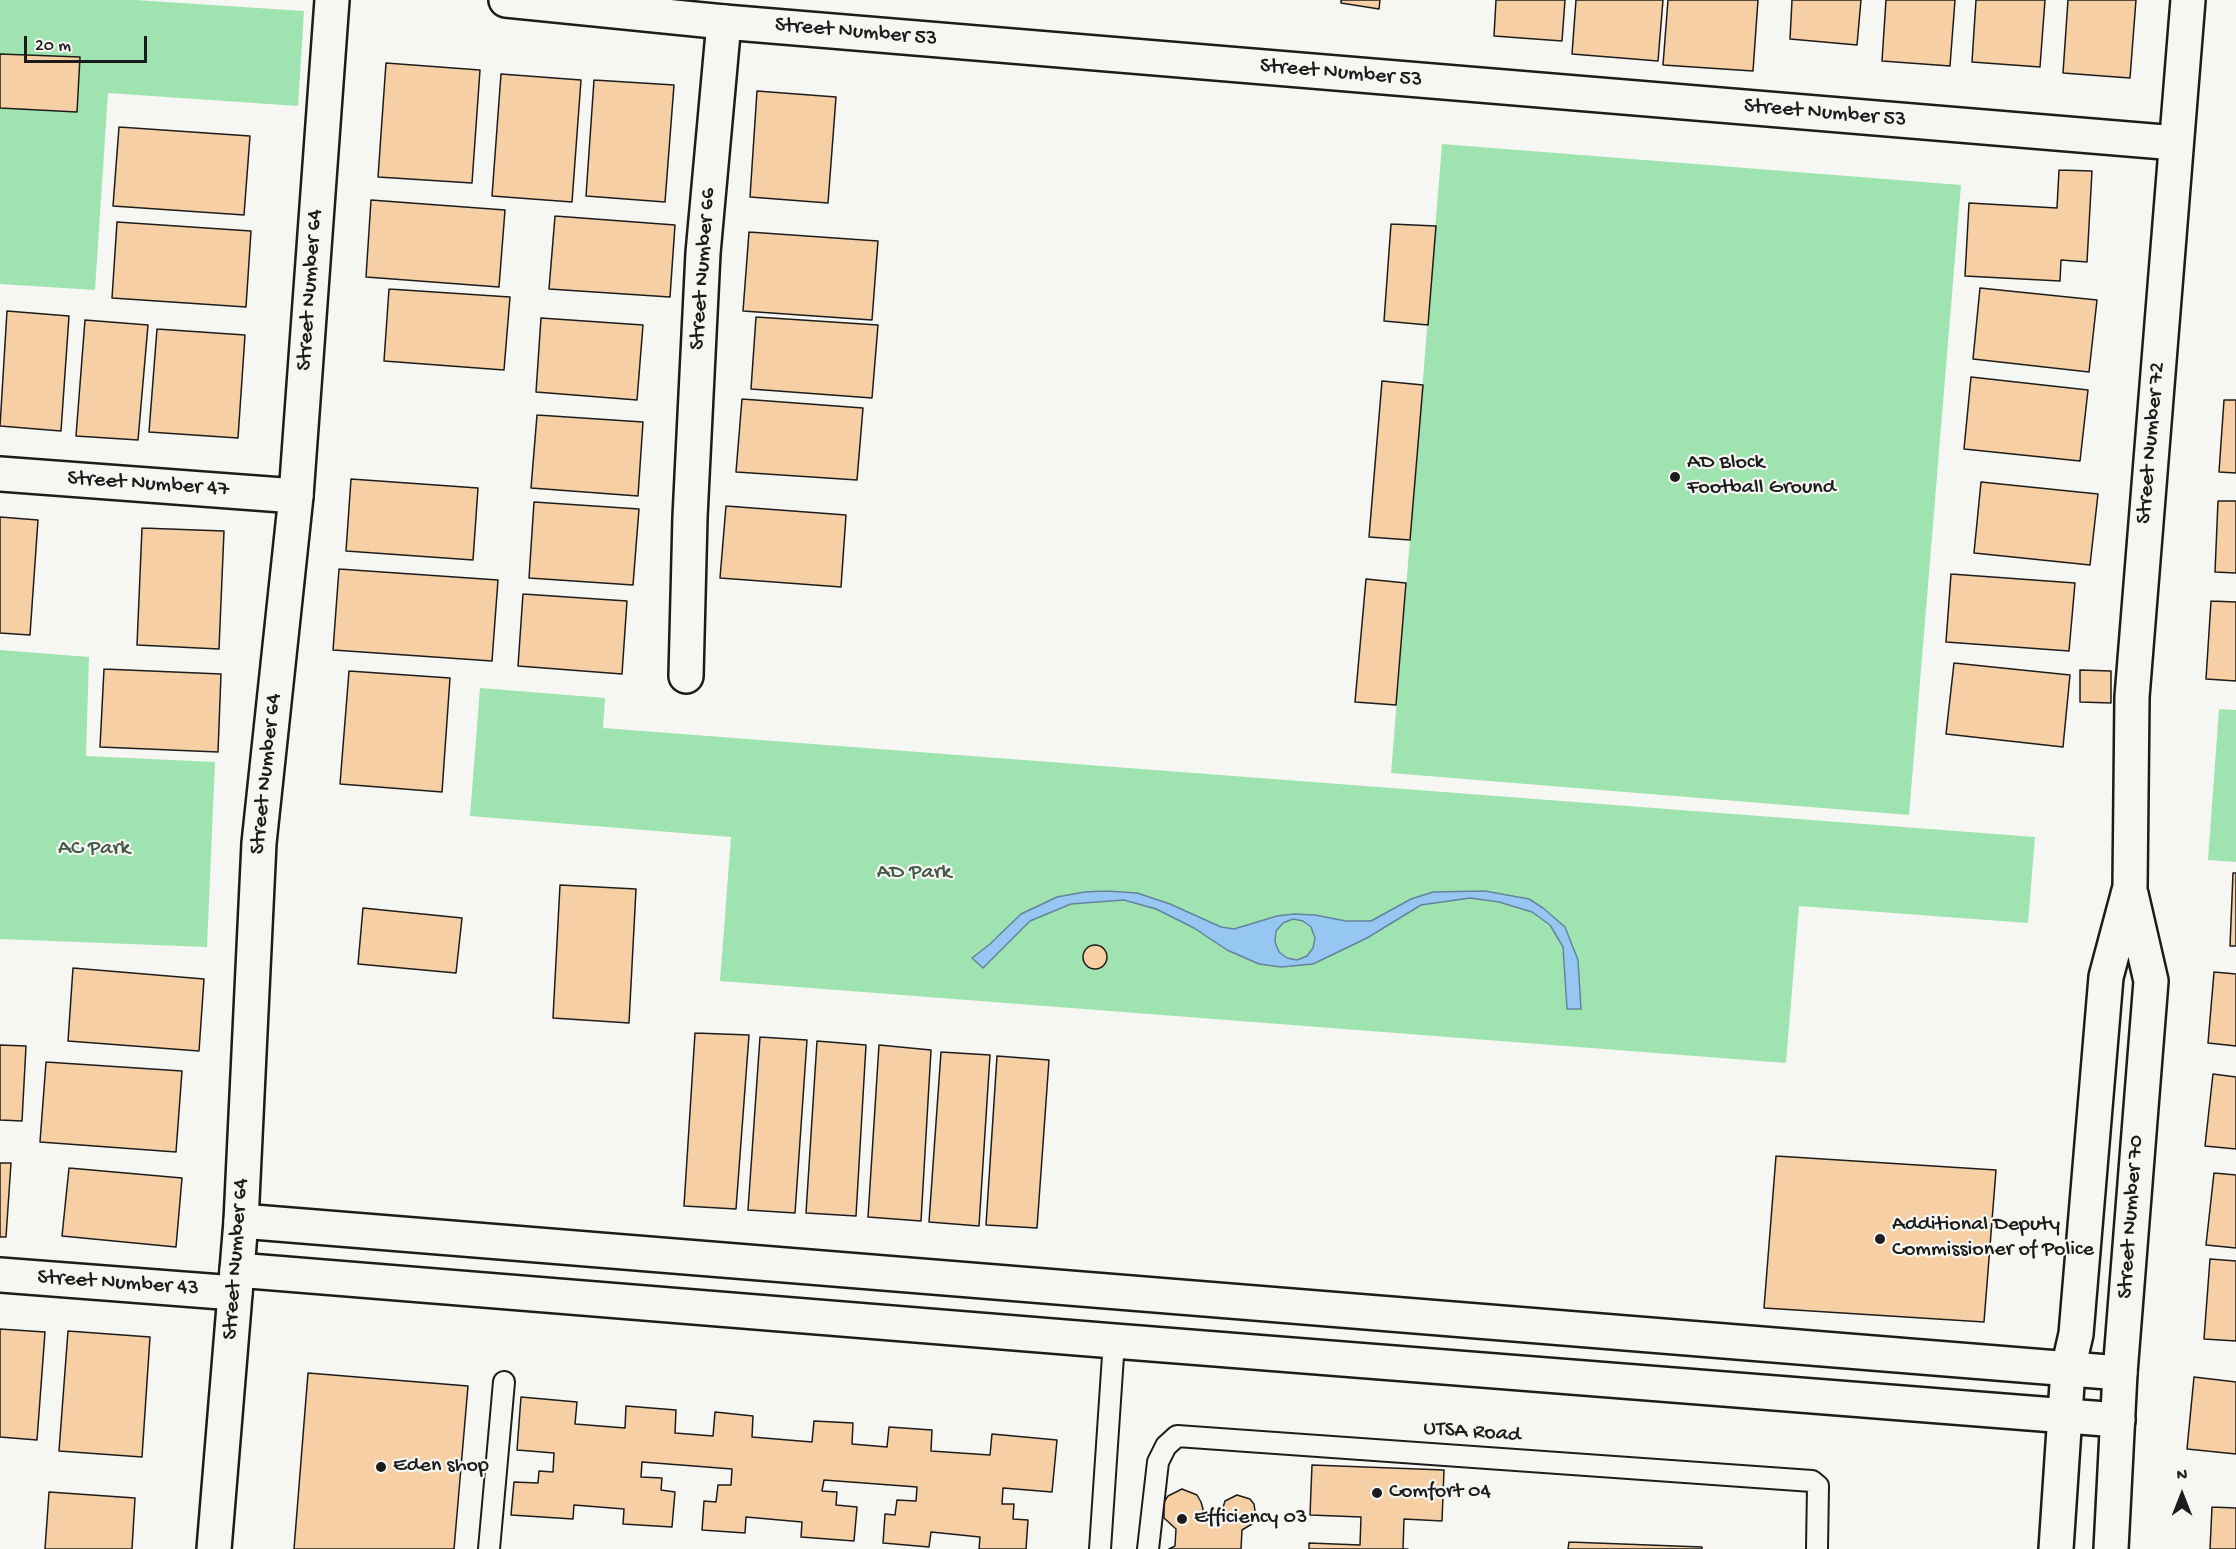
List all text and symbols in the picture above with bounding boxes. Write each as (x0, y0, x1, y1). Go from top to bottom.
street label: Street Number 53 (774, 13, 938, 53)
scale bar (27, 24, 150, 62)
text: 20 m (35, 36, 71, 57)
street label: Street Number 53 (1259, 54, 1423, 94)
street label: Street Number 53 (1743, 94, 1907, 134)
street label: Street Number 66 (685, 187, 723, 351)
street label: Street Number 64 (292, 208, 330, 372)
street label: Street Number 72 (2132, 361, 2172, 525)
place label: AD Block Football Ground (1687, 451, 1836, 502)
street label: Street Number 47 (66, 466, 230, 504)
marker: AD Block Football Ground (1668, 470, 1682, 484)
street label: Street Number 64 (245, 692, 289, 856)
park label: AC Park (58, 837, 130, 863)
park label: AD Park (877, 861, 951, 887)
street label: Street Number 70 (2113, 1134, 2151, 1300)
street label: Street Number 64 (218, 1177, 256, 1341)
place label: Additional Deputy Commissioner of Police (1892, 1213, 2094, 1264)
marker: Additional Deputy Commissioner of Police (1873, 1232, 1887, 1246)
street label: Street Number 43 (36, 1265, 200, 1303)
street label: UTSA Road (1422, 1416, 1522, 1450)
place label: Eden shop (393, 1454, 489, 1480)
marker: Eden shop (374, 1460, 388, 1474)
north arrow (2152, 1465, 2212, 1525)
text: N (2177, 1467, 2187, 1486)
place label: Comfort 04 (1389, 1480, 1491, 1506)
marker: Comfort 04 (1370, 1486, 1384, 1500)
place label: Efficiency 03 (1194, 1506, 1307, 1532)
marker: Efficiency 03 (1175, 1512, 1189, 1526)

